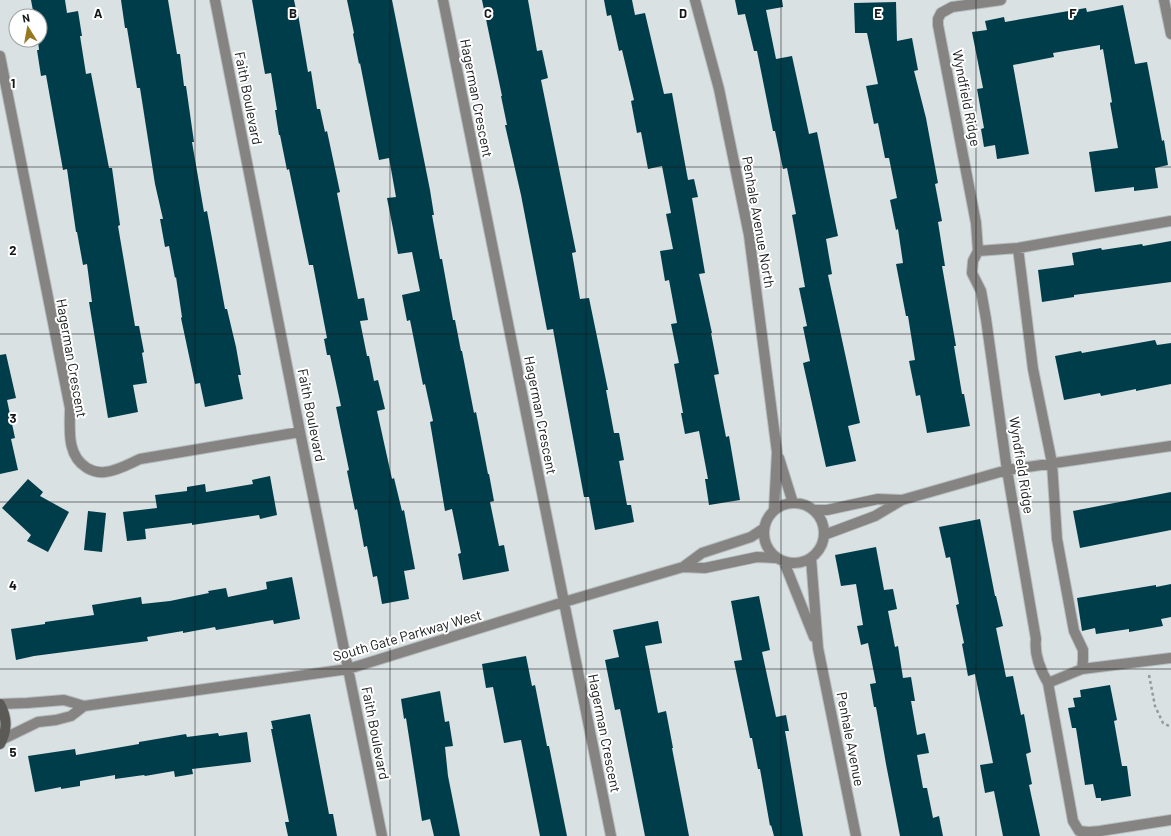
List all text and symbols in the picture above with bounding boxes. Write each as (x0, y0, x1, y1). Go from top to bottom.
text: A (94, 5, 103, 21)
text: B (289, 5, 297, 21)
text: C (484, 5, 492, 21)
text: D (679, 5, 687, 21)
text: E (874, 5, 882, 21)
text: F (1069, 5, 1077, 21)
north arrow (8, 8, 48, 48)
text: N (21, 11, 31, 25)
street label: Hagerman Crescent (457, 37, 497, 159)
street label: Wyndfield Ridge (949, 48, 985, 148)
street label: Faith Boulevard (232, 50, 266, 146)
text: 1 (11, 75, 15, 91)
street label: Penhale Avenue North (739, 155, 779, 289)
text: 2 (9, 242, 17, 258)
street label: Hagerman Crescent (53, 297, 91, 419)
street label: Hagerman Crescent (521, 354, 561, 476)
street label: Faith Boulevard (295, 367, 329, 463)
text: 3 (9, 410, 17, 426)
street label: Wyndfield Ridge (1006, 415, 1038, 515)
text: 4 (9, 577, 17, 593)
street label: South Gate Parkway West (331, 606, 483, 664)
street label: Hagerman Crescent (585, 672, 625, 794)
street label: Faith Boulevard (359, 685, 393, 781)
street label: Penhale Avenue (834, 690, 868, 788)
text: 5 (9, 744, 17, 760)

